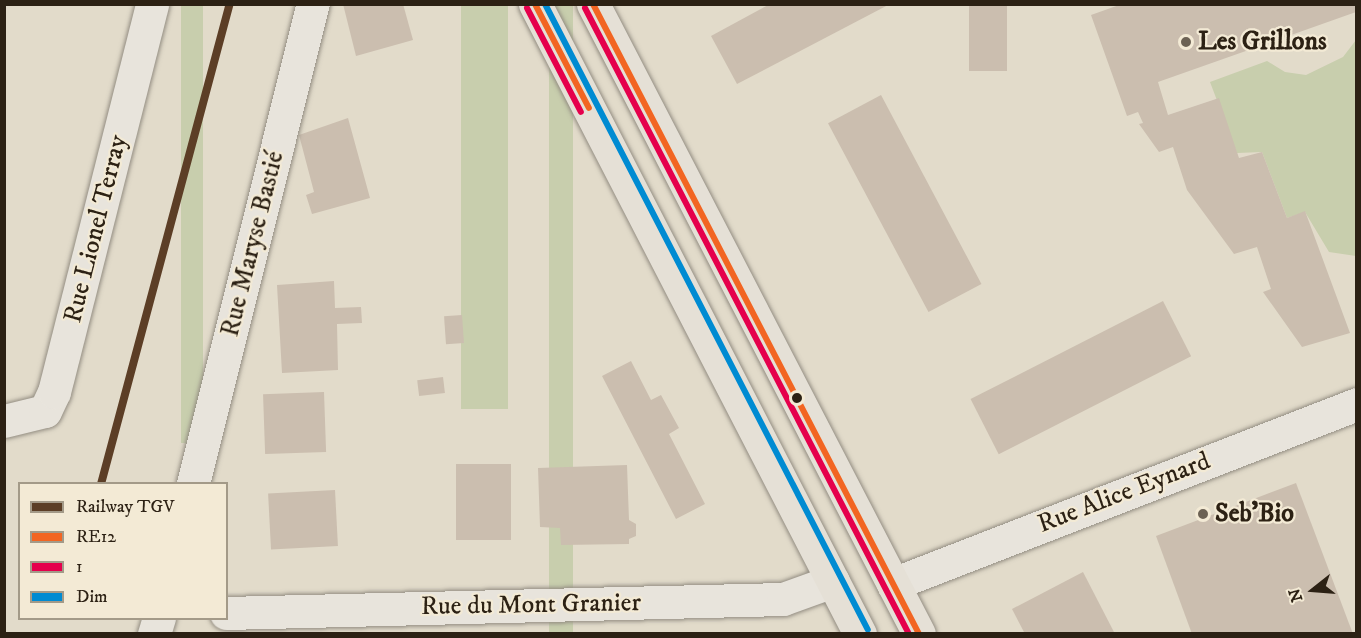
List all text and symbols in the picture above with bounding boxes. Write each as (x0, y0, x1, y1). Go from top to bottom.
place label: Les Grillons (1198, 26, 1327, 58)
marker: Les Grillons (1179, 35, 1193, 49)
street label: Rue Lionel Terray (58, 132, 134, 326)
street label: Rue Maryse Bastié (215, 148, 291, 340)
unlabelled marker (791, 392, 803, 404)
street label: Rue Alice Eynard (1033, 446, 1215, 540)
legend (18, 482, 228, 620)
text: Railway TGV (76, 496, 175, 518)
place label: Seb'Bio (1215, 498, 1294, 530)
marker: Seb'Bio (1196, 507, 1210, 521)
text: RE12 (76, 526, 116, 548)
text: 1 (76, 556, 83, 578)
north arrow (1283, 560, 1343, 620)
text: Dim (76, 586, 108, 608)
text: N (1284, 586, 1307, 604)
street label: Rue du Mont Granier (421, 587, 641, 623)

